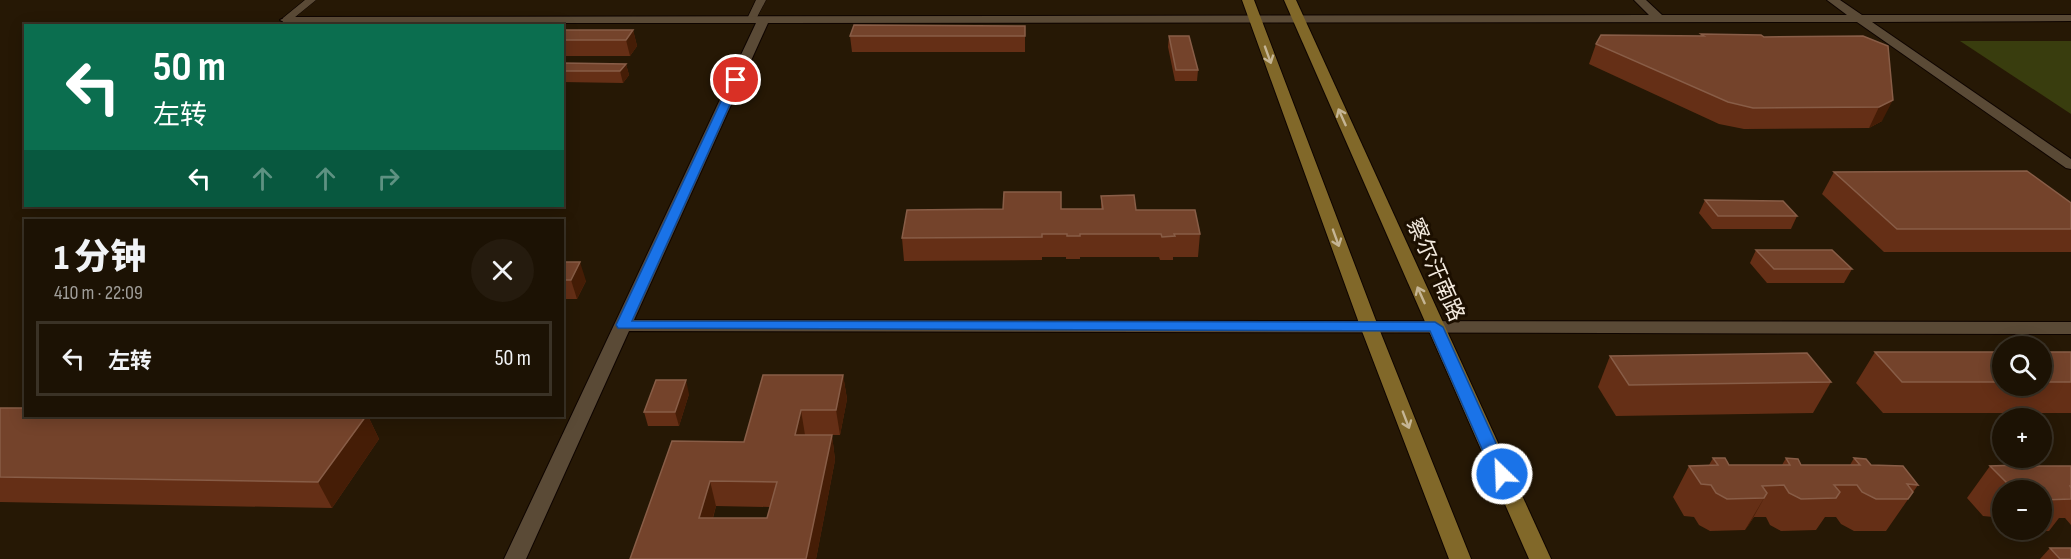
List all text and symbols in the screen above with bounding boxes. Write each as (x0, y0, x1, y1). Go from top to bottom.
text: 50 m (153, 42, 226, 93)
one-way arrow (1264, 45, 1275, 64)
icon: left (54, 48, 132, 126)
pin (710, 54, 761, 105)
icon: arrive (719, 63, 752, 96)
text: 左转 (153, 100, 207, 132)
one-way arrow (1336, 108, 1347, 126)
icon: left (183, 162, 216, 195)
icon: ahead (246, 162, 279, 195)
icon: ahead (309, 162, 342, 195)
icon: right (372, 162, 405, 195)
street label: 察尔汗南路 (1400, 214, 1470, 326)
one-way arrow (1332, 228, 1343, 247)
text: 1 分钟 (54, 237, 146, 280)
button: close (471, 239, 534, 302)
text: 410 m · 22:09 (54, 281, 143, 305)
one-way arrow (1415, 286, 1426, 304)
map controls (1992, 336, 2052, 540)
button: search (1992, 336, 2052, 396)
icon: left (57, 342, 90, 375)
text: 50 m (495, 345, 531, 372)
text: 左转 (108, 348, 152, 375)
button: + (1992, 408, 2052, 468)
one-way arrow (1401, 410, 1412, 429)
position arrow (1470, 442, 1534, 506)
button: − (1992, 480, 2052, 540)

